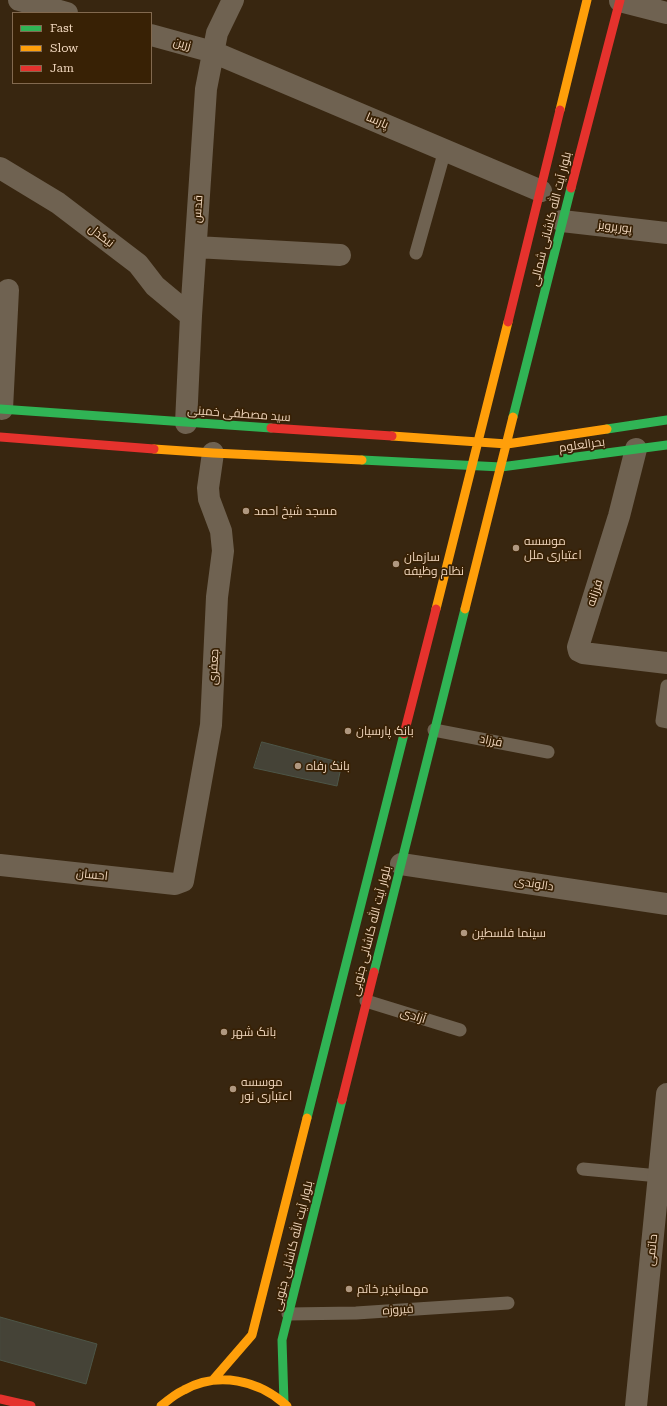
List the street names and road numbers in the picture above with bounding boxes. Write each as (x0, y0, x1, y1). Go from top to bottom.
street label: زرین (171, 35, 193, 53)
street label: پارسا (363, 110, 391, 132)
street label: بلوار آیت الله کاشانی شمالی (527, 150, 575, 288)
street label: قدس (190, 194, 206, 224)
street label: پورپرویز (597, 218, 633, 236)
street label: نیکدل (85, 221, 117, 251)
street label: سید مصطفی خمینی (187, 403, 291, 425)
street label: بحرالعلوم (558, 435, 606, 455)
street label: فرزانه (584, 578, 606, 608)
street label: جعفری (206, 648, 222, 686)
street label: فرزاد (478, 732, 504, 750)
street label: بلوار آیت الله کاشانی جنوبی (348, 864, 394, 998)
street label: احسان (75, 866, 109, 884)
street label: دالوندی (513, 874, 555, 894)
street label: آزادی (398, 1005, 428, 1027)
street label: بلوار آیت الله کاشانی جنوبی (270, 1179, 316, 1313)
street label: حاتمی (643, 1233, 661, 1267)
street label: فیروزه (382, 1302, 414, 1318)

